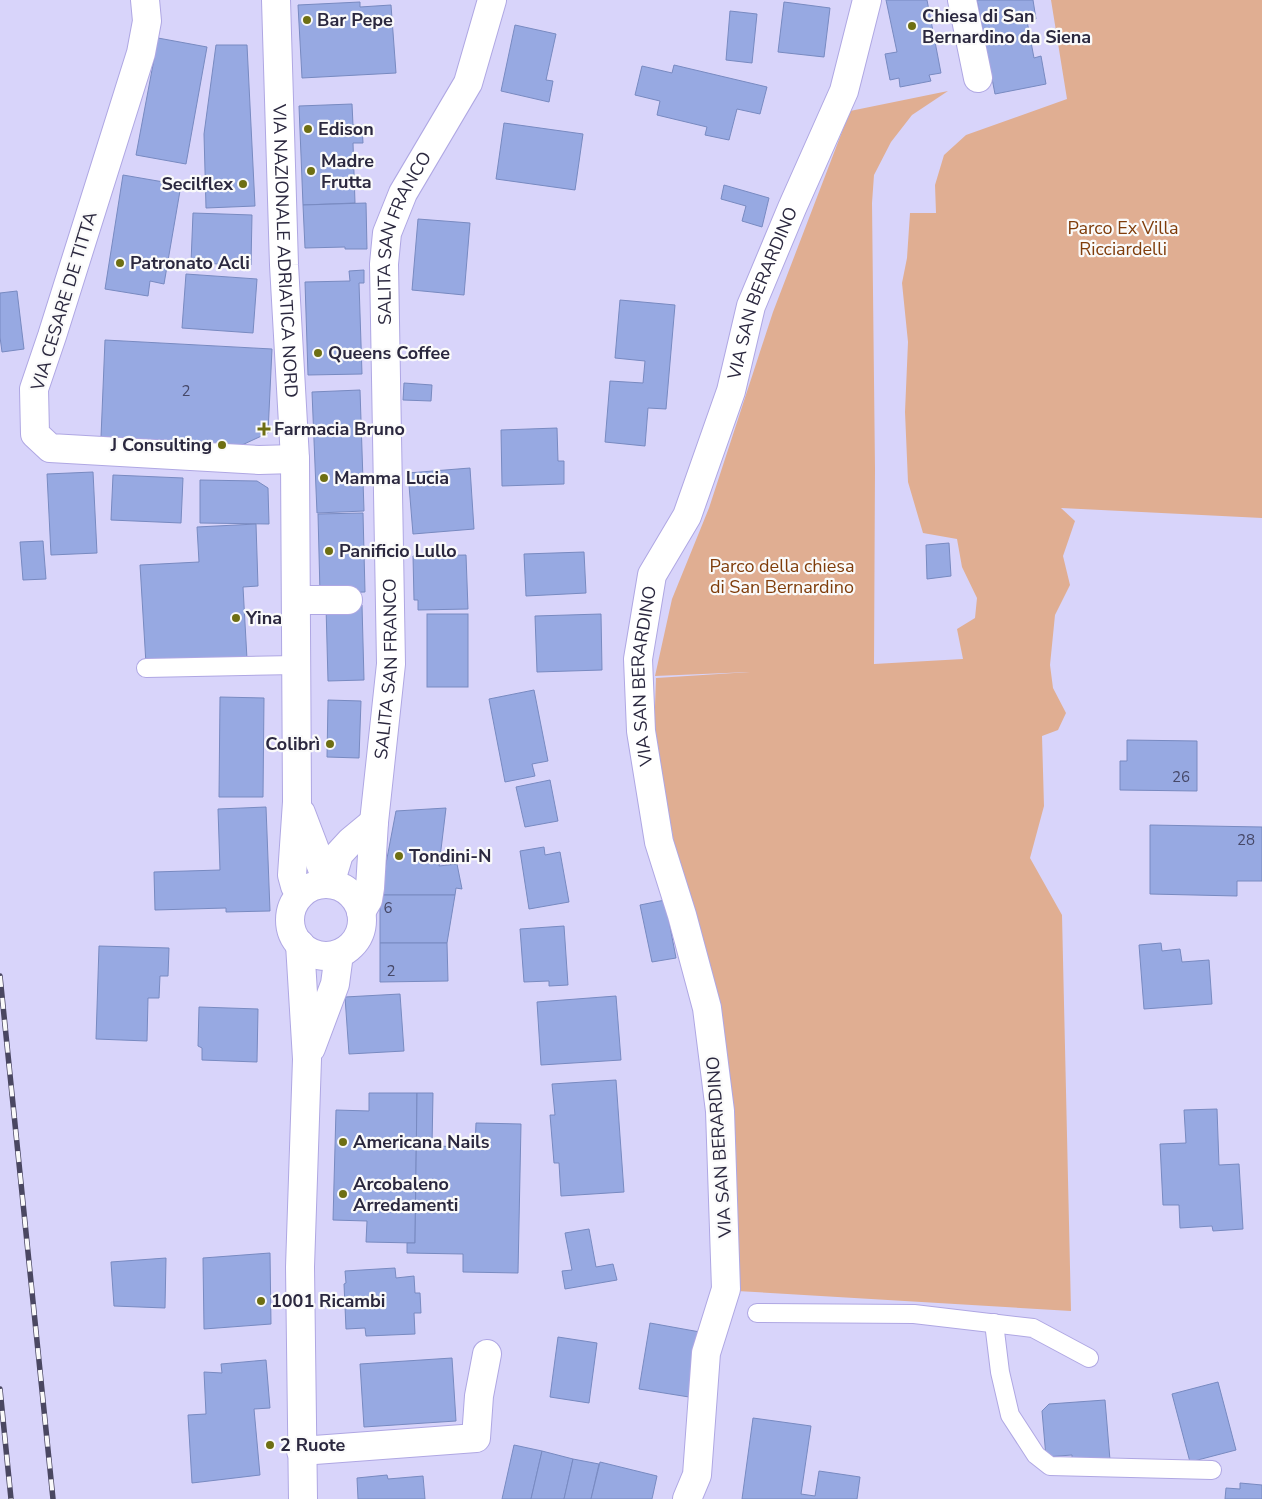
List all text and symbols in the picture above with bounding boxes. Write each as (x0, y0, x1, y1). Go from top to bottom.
place label: Chiesa di San Bernardino da Siena (922, 4, 1091, 49)
place label: Bar Pepe (317, 8, 393, 32)
marker: Bar Pepe (301, 14, 313, 26)
marker: Chiesa di San Bernardino da Siena (906, 20, 918, 32)
street label: VIA NAZIONALE ADRIATICA NORD (267, 103, 304, 398)
place label: Edison (318, 117, 374, 141)
marker: Edison (302, 123, 314, 135)
street label: SALITA SAN FRANCO (372, 147, 437, 325)
place label: Madre Frutta (321, 149, 374, 194)
marker: Madre Frutta (305, 165, 317, 177)
place label: Secilflex (162, 172, 233, 196)
marker: Secilflex (237, 178, 249, 190)
street label: VIA SAN BERARDINO (722, 203, 803, 383)
street label: VIA CESARE DE TITTA (25, 209, 103, 394)
park label: Parco Ex Villa Ricciardelli (1068, 216, 1178, 261)
place label: Patronato Acli (130, 251, 250, 275)
marker: Patronato Acli (114, 257, 126, 269)
place label: Queens Coffee (328, 341, 450, 365)
marker: Queens Coffee (312, 347, 324, 359)
house number: 2 (181, 381, 191, 401)
place label: Farmacia Bruno (274, 417, 405, 441)
marker: Farmacia Bruno (258, 423, 270, 435)
place label: J Consulting (110, 433, 212, 457)
marker: J Consulting (216, 439, 228, 451)
place label: Mamma Lucia (334, 466, 449, 490)
marker: Mamma Lucia (318, 472, 330, 484)
place label: Panificio Lullo (339, 539, 457, 563)
marker: Panificio Lullo (323, 545, 335, 557)
park label: Parco della chiesa di San Bernardino (709, 554, 855, 599)
street label: SALITA SAN FRANCO (369, 578, 403, 761)
street label: VIA SAN BERARDINO (626, 584, 662, 769)
place label: Yina (245, 606, 282, 630)
marker: Yina (230, 612, 242, 624)
place label: Colibrì (265, 732, 320, 756)
marker: Colibrì (324, 738, 336, 750)
house number: 26 (1172, 767, 1190, 787)
house number: 28 (1237, 830, 1255, 850)
place label: Tondini-N (409, 844, 491, 868)
marker: Tondini-N (393, 850, 405, 862)
house number: 6 (383, 898, 393, 918)
house number: 2 (386, 961, 396, 981)
street label: VIA SAN BERARDINO (701, 1056, 737, 1239)
place label: Americana Nails (353, 1130, 490, 1154)
marker: Americana Nails (337, 1136, 349, 1148)
place label: Arcobaleno Arredamenti (353, 1172, 458, 1217)
marker: Arcobaleno Arredamenti (337, 1188, 349, 1200)
place label: 1001 Ricambi (271, 1289, 385, 1313)
marker: 1001 Ricambi (255, 1295, 267, 1307)
place label: 2 Ruote (280, 1433, 346, 1457)
marker: 2 Ruote (264, 1439, 276, 1451)

